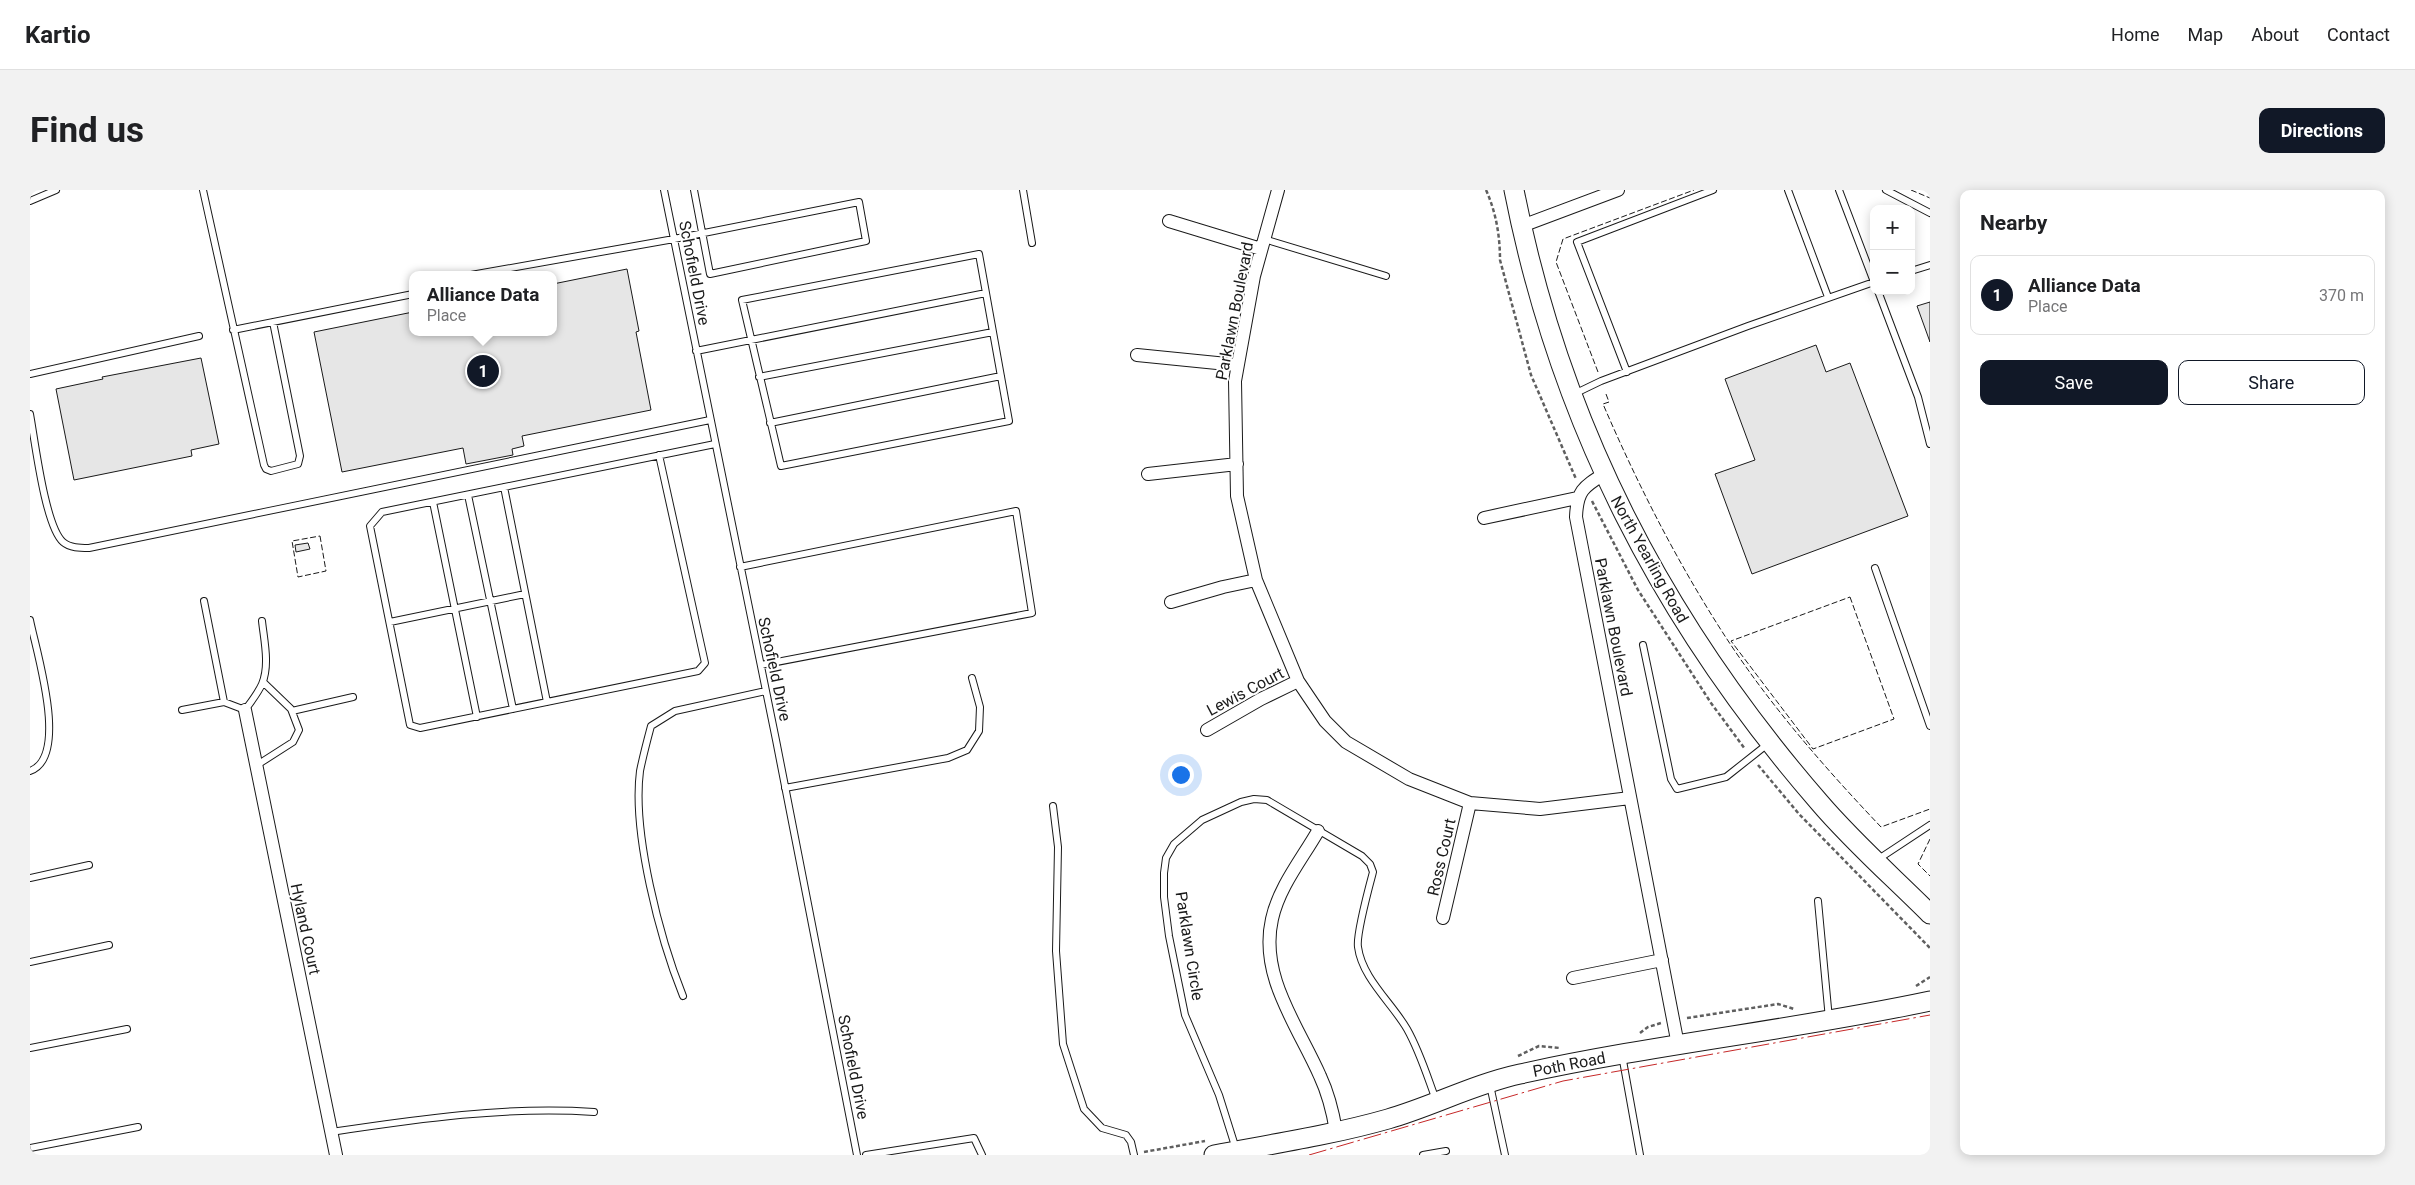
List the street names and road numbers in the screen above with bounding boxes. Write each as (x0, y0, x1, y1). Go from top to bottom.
street label: Schofield Drive (675, 219, 714, 327)
street label: Parklawn Boulevard (1212, 240, 1257, 382)
street label: North Yearling Road (1607, 492, 1692, 626)
street label: Parklawn Boulevard (1591, 556, 1636, 698)
street label: Schofield Drive (754, 615, 795, 723)
street label: Lewis Court (1203, 663, 1287, 720)
street label: Ross Court (1423, 817, 1460, 898)
street label: Hyland Court (287, 882, 324, 976)
street label: Parklawn Circle (1172, 890, 1207, 1002)
street label: Schofield Drive (834, 1013, 873, 1121)
street label: Poth Road (1531, 1048, 1607, 1081)

